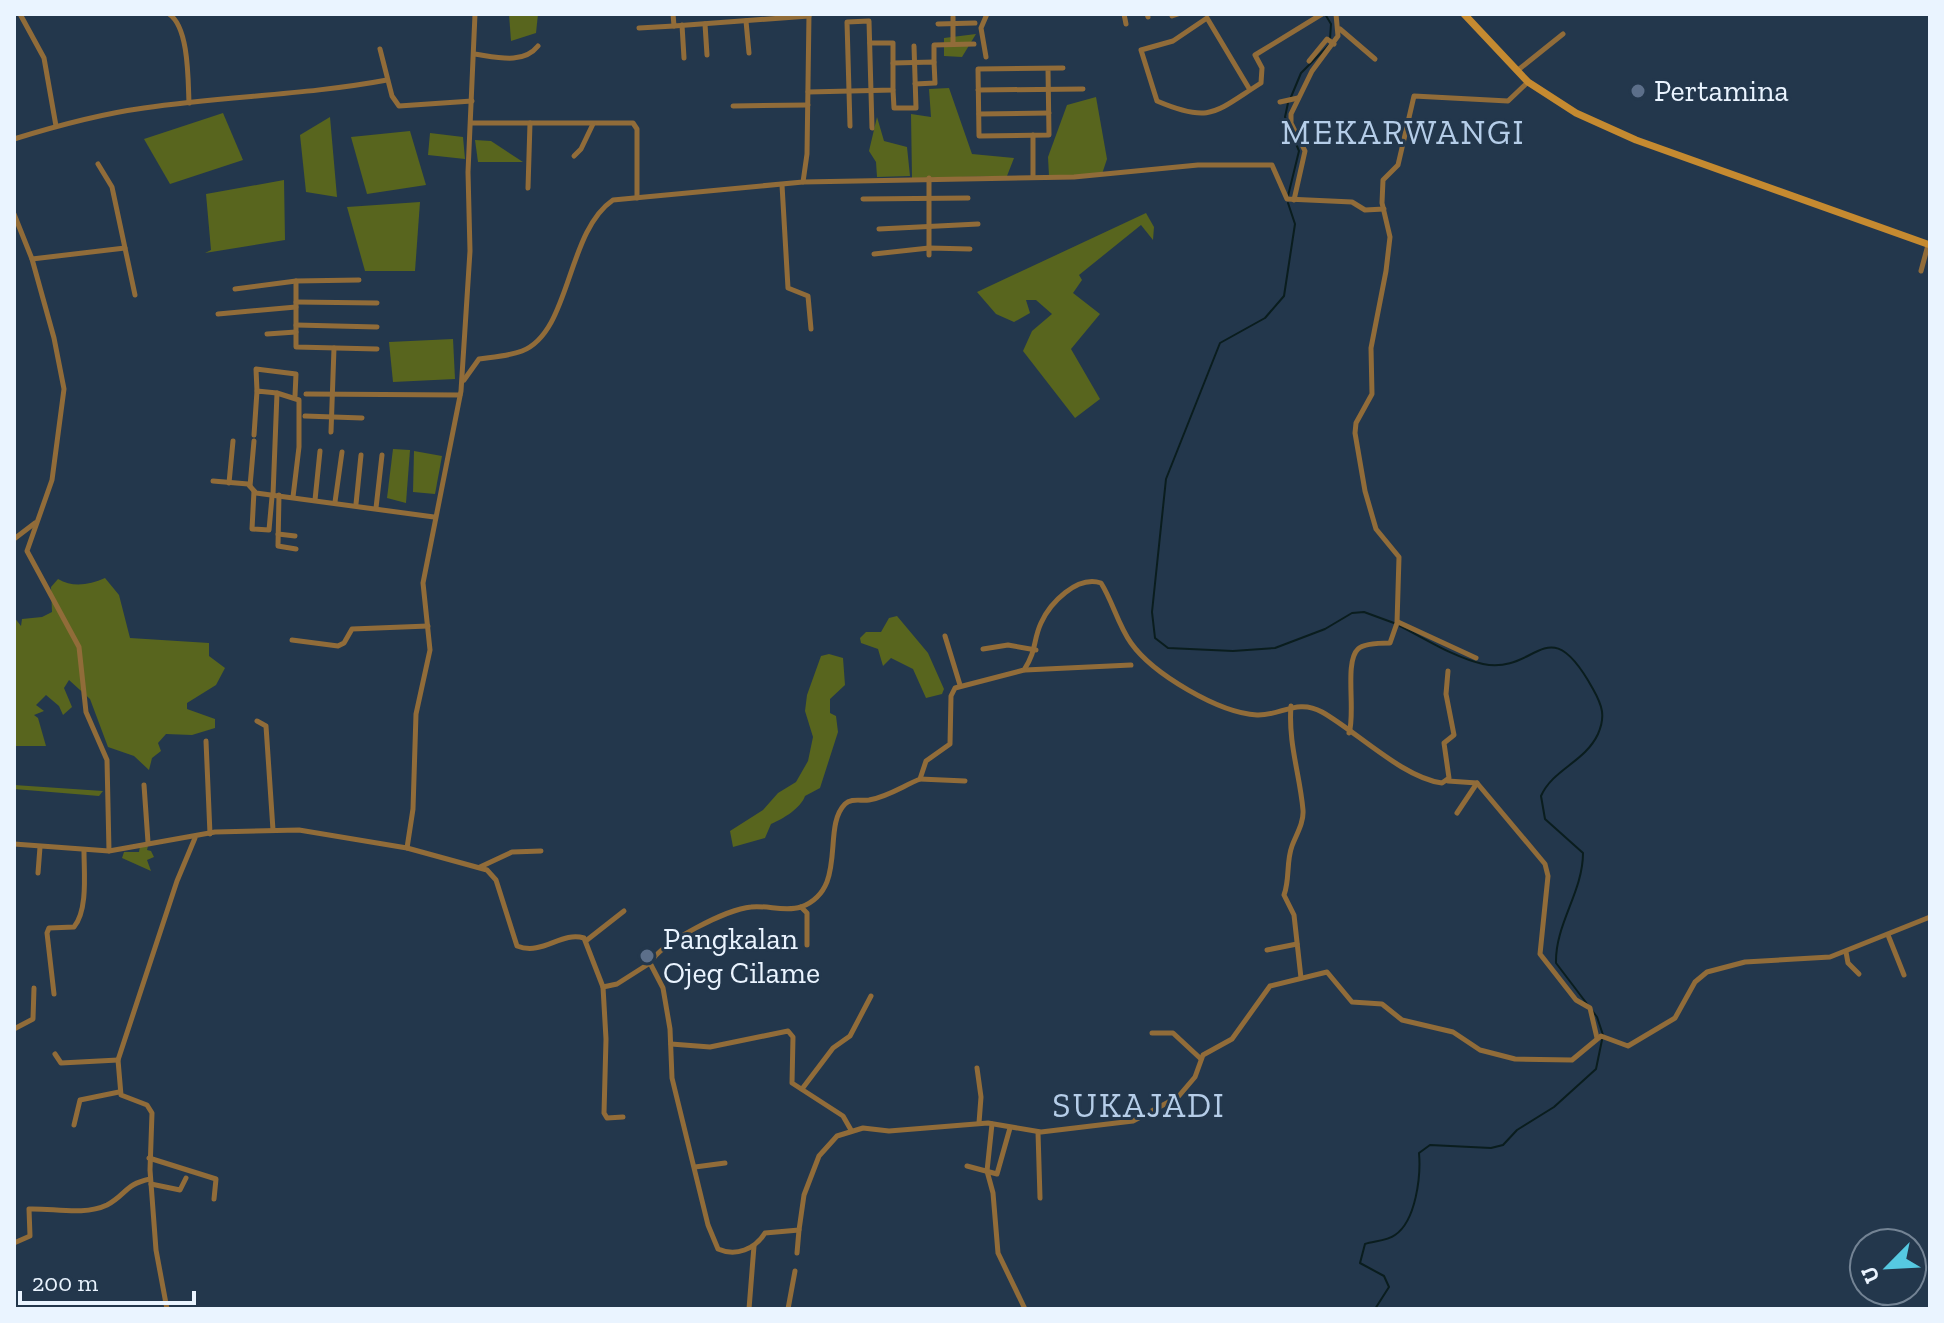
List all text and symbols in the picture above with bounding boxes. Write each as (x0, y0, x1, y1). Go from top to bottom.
place label: Pertamina (1654, 73, 1789, 109)
marker: Pertamina (1629, 82, 1647, 100)
district label: MEKARWANGI (1280, 112, 1526, 153)
place label: Pangkalan Ojeg Cilame (663, 921, 820, 991)
marker: Pangkalan Ojeg Cilame (638, 947, 656, 965)
district label: SUKAJADI (1052, 1085, 1226, 1126)
north arrow (1848, 1227, 1928, 1307)
scale bar (20, 1255, 194, 1305)
text: U (1855, 1262, 1886, 1288)
text: 200 m (32, 1268, 98, 1297)

